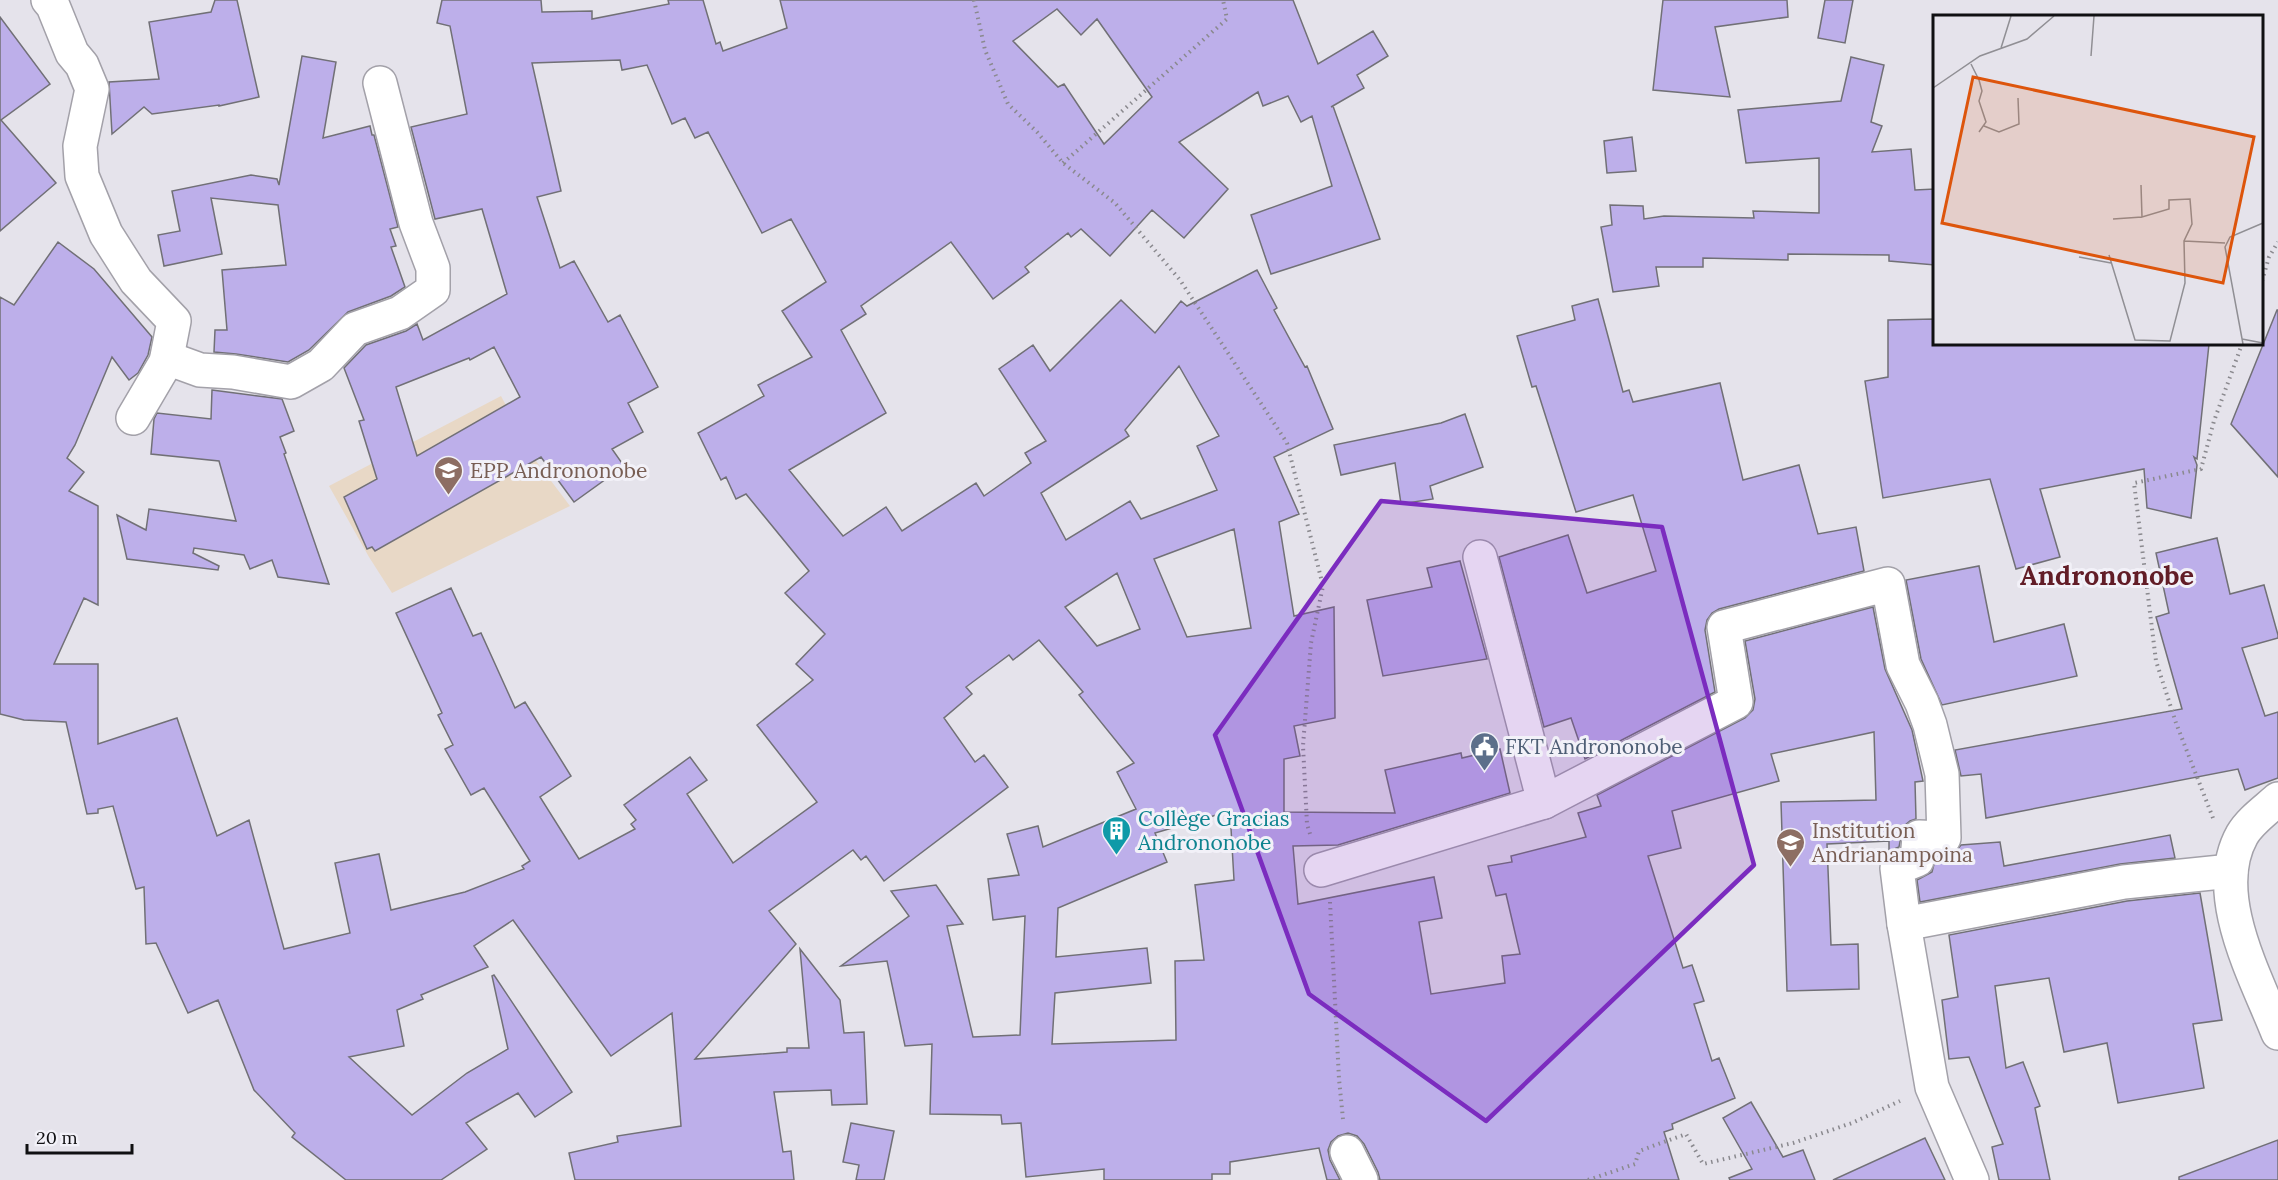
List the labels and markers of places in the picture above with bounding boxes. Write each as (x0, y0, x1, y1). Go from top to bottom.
school or university icon: EPP Andrononobe (433, 454, 465, 496)
place label: EPP Andrononobe (470, 457, 647, 484)
public building icon: FKT Andrononobe (1468, 730, 1500, 772)
place label: FKT Andrononobe (1505, 733, 1683, 760)
place label: Collège Gracias Andrononobe (1137, 805, 1290, 856)
building icon: Collège Gracias Andrononobe (1101, 814, 1133, 856)
place label: Institution Andrianampoina (1811, 817, 1973, 868)
school or university icon: Institution Andrianampoina (1775, 826, 1807, 868)

